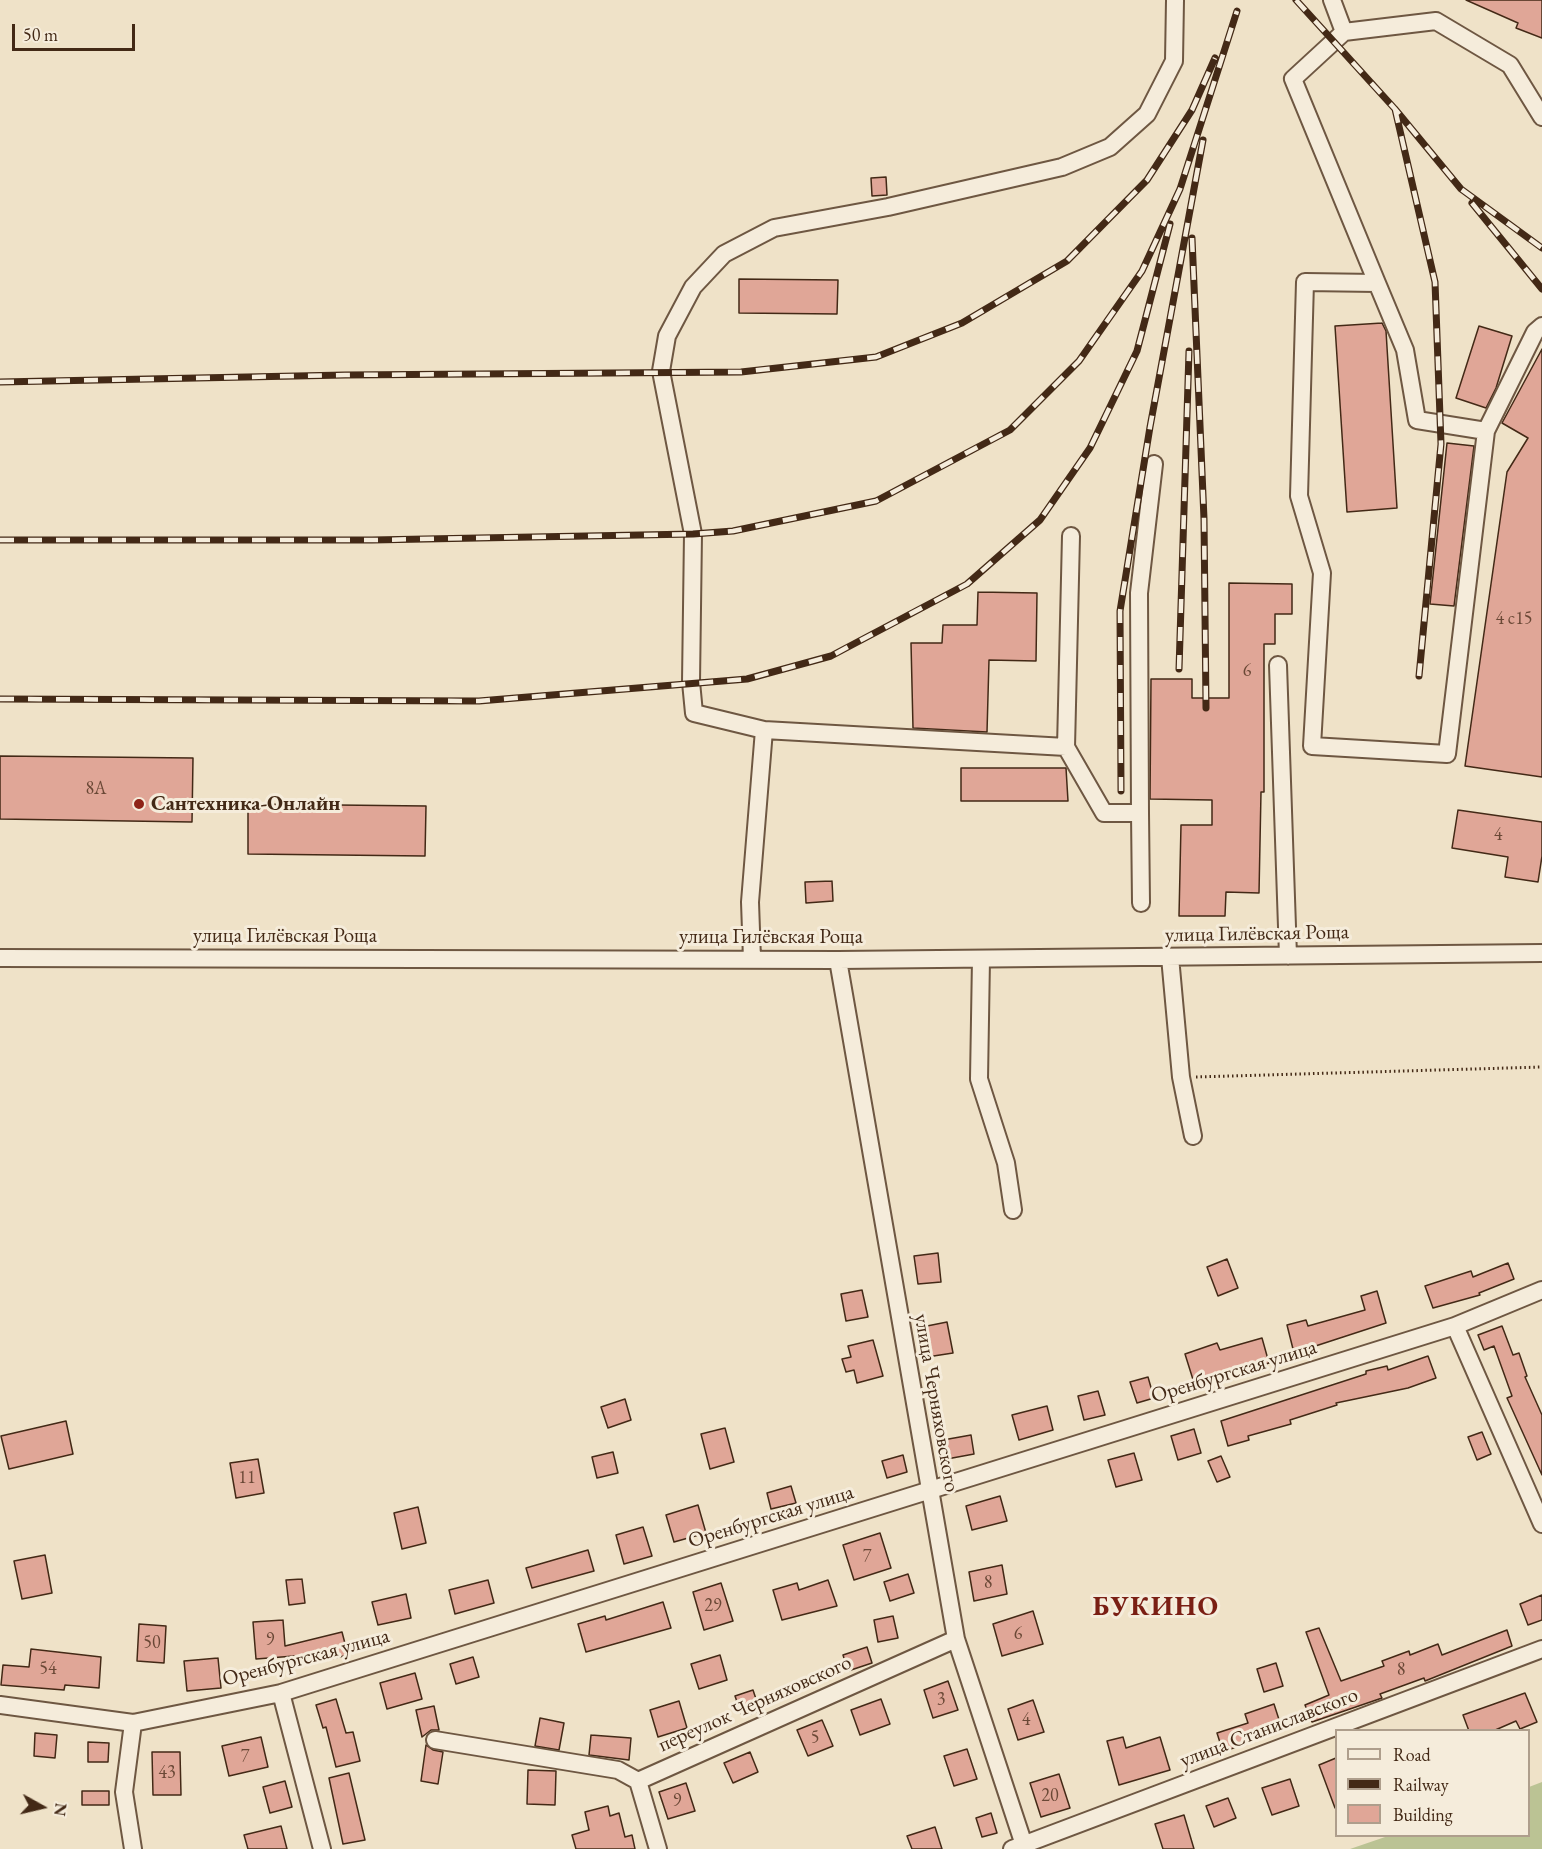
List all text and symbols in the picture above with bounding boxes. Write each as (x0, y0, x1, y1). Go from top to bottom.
scale bar (15, 12, 138, 50)
text: 50 m (23, 23, 58, 46)
house number: 4 с15 (1496, 608, 1532, 630)
house number: 6 (1243, 660, 1251, 682)
house number: 8А (85, 778, 107, 800)
place label: Сантехника-Онлайн (151, 791, 340, 817)
marker: Сантехника-Онлайн (132, 797, 146, 811)
house number: 4 (1494, 824, 1502, 846)
street label: улица Гилёвская Роща (1165, 920, 1349, 948)
street label: улица Гилёвская Роща (193, 923, 377, 949)
street label: улица Гилёвская Роща (679, 924, 863, 950)
street label: улица Черняховского (908, 1312, 964, 1494)
street label: Оренбургская улица (1148, 1335, 1320, 1409)
house number: 11 (238, 1467, 256, 1489)
street label: Оренбургская улица (685, 1480, 857, 1554)
house number: 7 (863, 1546, 871, 1568)
house number: 8 (984, 1572, 992, 1594)
district label: БУКИНО (1092, 1592, 1220, 1624)
house number: 29 (704, 1595, 722, 1617)
house number: 6 (1014, 1623, 1022, 1645)
street label: Оренбургская улица (220, 1624, 392, 1692)
house number: 9 (266, 1629, 274, 1651)
house number: 50 (143, 1632, 161, 1654)
street label: переулок Черняховского (655, 1650, 855, 1758)
house number: 54 (39, 1658, 57, 1680)
house number: 8 (1397, 1659, 1405, 1681)
street label: улица Станиславского (1176, 1682, 1362, 1774)
house number: 3 (937, 1689, 945, 1711)
house number: 4 (1022, 1709, 1030, 1731)
house number: 5 (811, 1727, 819, 1749)
legend (1335, 1729, 1530, 1837)
text: Road (1393, 1743, 1431, 1766)
house number: 7 (241, 1746, 249, 1768)
house number: 43 (158, 1762, 176, 1784)
text: Railway (1393, 1773, 1449, 1796)
north arrow (12, 1777, 72, 1837)
house number: 20 (1041, 1785, 1059, 1807)
house number: 9 (673, 1790, 681, 1812)
text: N (49, 1802, 72, 1817)
text: Building (1393, 1803, 1453, 1826)

